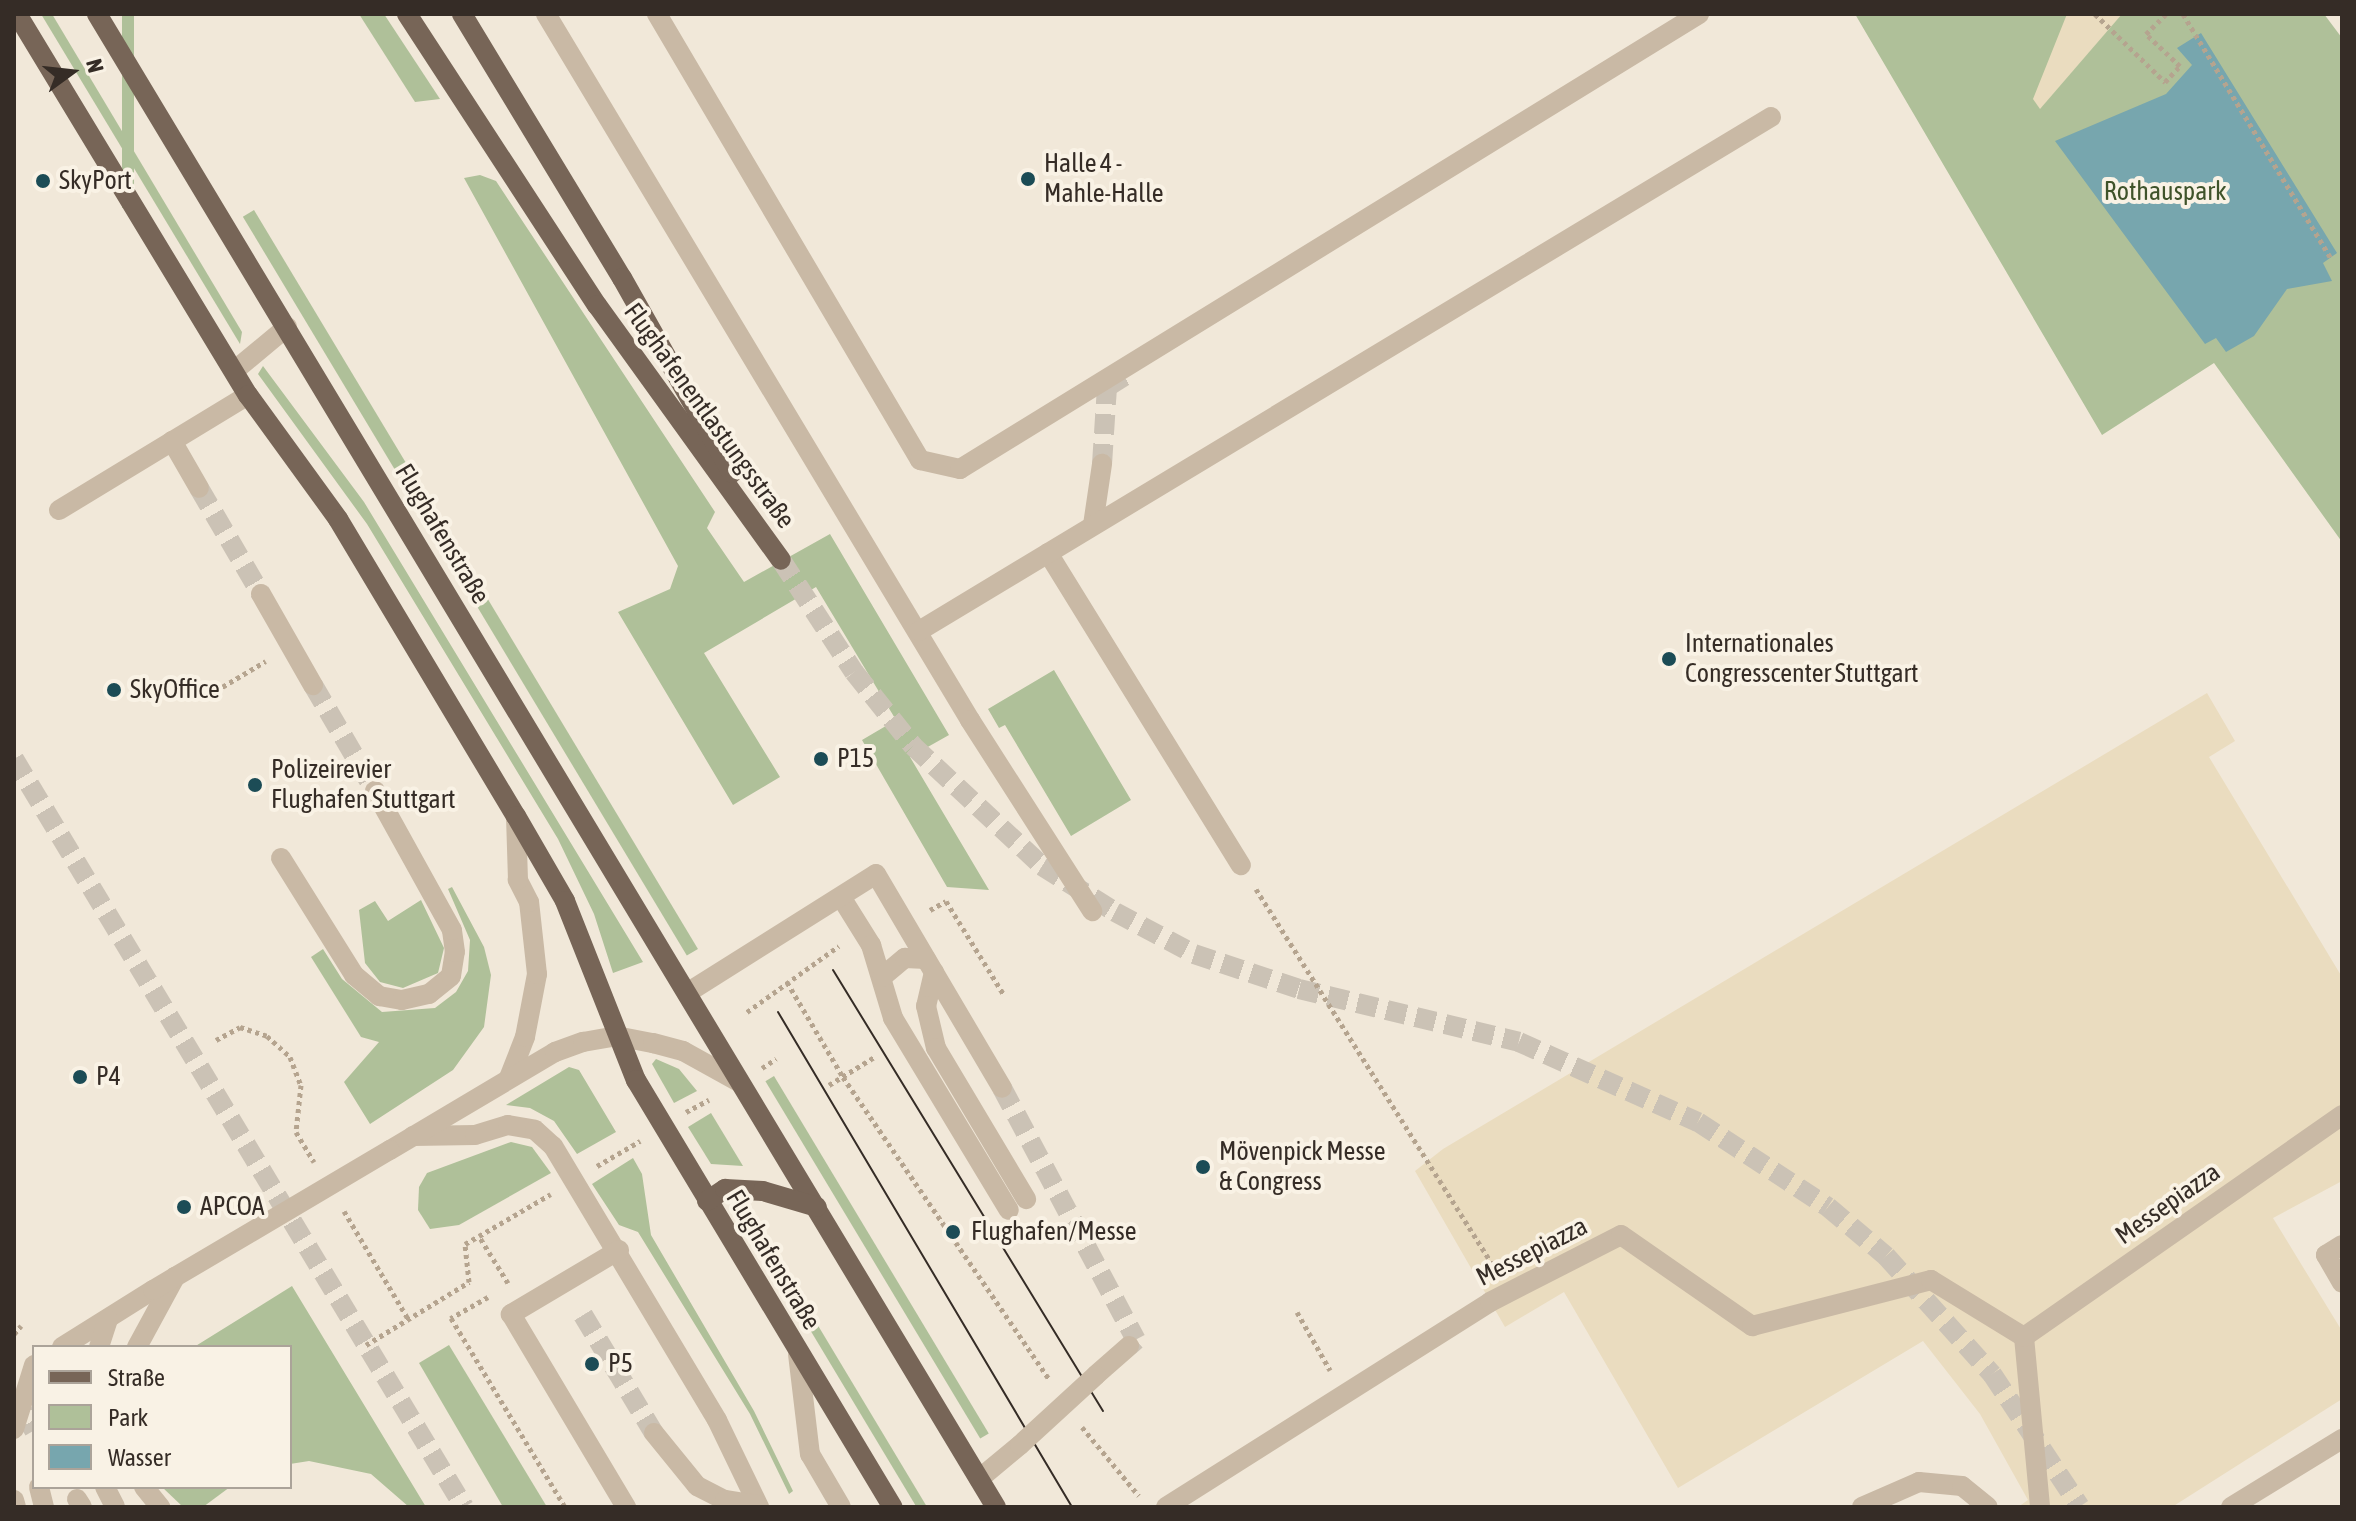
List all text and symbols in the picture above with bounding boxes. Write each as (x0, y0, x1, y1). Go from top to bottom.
north arrow (32, 32, 112, 112)
text: N (81, 56, 109, 75)
place label: Halle 4 - Mahle-Halle (1044, 148, 1164, 210)
place label: SkyPort (59, 165, 132, 197)
marker: Halle 4 - Mahle-Halle (1019, 170, 1037, 188)
marker: SkyPort (34, 172, 52, 190)
park label: Rothauspark (2104, 176, 2226, 208)
street label: Flughafenentlastungsstraße (617, 297, 801, 535)
street label: Flughafenstraße (388, 459, 496, 609)
place label: Internationales Congresscenter Stuttgart (1685, 628, 1918, 690)
marker: Internationales Congresscenter Stuttgart (1660, 650, 1678, 668)
place label: SkyOffice (130, 674, 220, 706)
marker: SkyOffice (105, 681, 123, 699)
place label: P15 (837, 743, 874, 775)
marker: P15 (812, 750, 830, 768)
place label: Polizeirevier Flughafen Stuttgart (271, 754, 456, 816)
marker: Polizeirevier Flughafen Stuttgart (246, 776, 264, 794)
place label: P4 (96, 1061, 121, 1093)
marker: P4 (71, 1068, 89, 1086)
place label: Mövenpick Messe & Congress (1219, 1136, 1386, 1198)
street label: Messepiazza (2110, 1157, 2226, 1251)
marker: Mövenpick Messe & Congress (1194, 1158, 1212, 1176)
street label: Flughafenstraße (719, 1185, 827, 1335)
place label: APCOA (200, 1191, 265, 1223)
marker: APCOA (175, 1198, 193, 1216)
street label: Messepiazza (1471, 1211, 1593, 1293)
place label: Flughafen/Messe (971, 1216, 1137, 1248)
marker: Flughafen/Messe (942, 1221, 964, 1243)
legend (32, 1345, 292, 1489)
place label: P5 (608, 1348, 633, 1380)
marker: P5 (583, 1355, 601, 1373)
text: Straße (108, 1364, 165, 1391)
text: Park (108, 1404, 148, 1431)
text: Wasser (108, 1444, 171, 1471)

